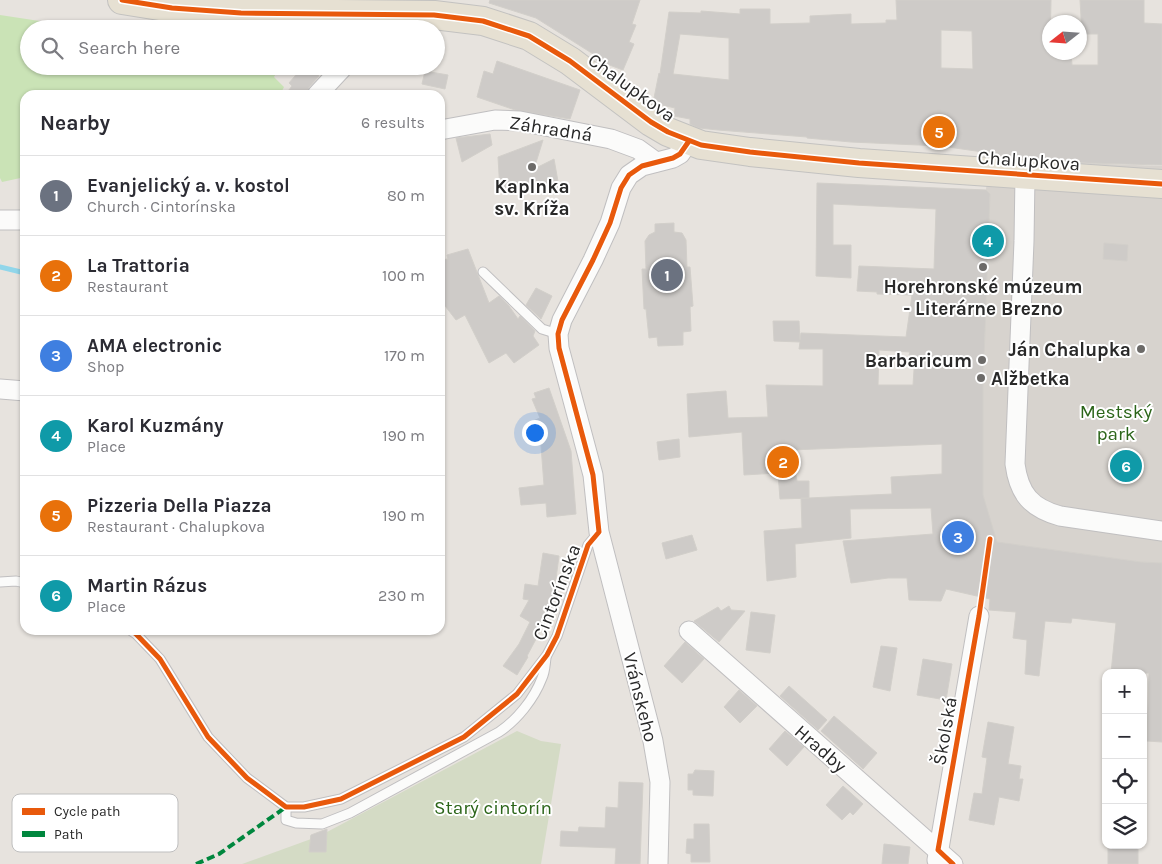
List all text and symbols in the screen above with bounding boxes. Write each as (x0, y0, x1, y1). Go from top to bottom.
north arrow (1042, 15, 1087, 60)
search box (20, 20, 445, 75)
icon: search (38, 34, 66, 62)
text: Search here (78, 37, 180, 59)
street label: Chalupkova (583, 49, 679, 127)
text: Nearby (40, 111, 110, 135)
street label: Záhradná (508, 112, 594, 146)
text: 6 results (361, 113, 425, 132)
pin: 5 (923, 113, 955, 151)
street label: Chalupkova (977, 146, 1081, 176)
marker: Kaplnka sv. Kríža (526, 161, 538, 173)
text: Evanjelický a. v. kostol (87, 175, 290, 197)
place label: Kaplnka sv. Kríža (494, 176, 570, 220)
text: 1 (53, 186, 59, 205)
text: 80 m (387, 186, 425, 205)
text: Church · Cintorínska (87, 197, 236, 216)
pin: 4 (972, 222, 1004, 260)
text: La Trattoria (87, 255, 190, 277)
pin: 1 (651, 256, 683, 294)
marker: Horehronské múzeum - Literárne Brezno (977, 261, 989, 273)
text: 2 (51, 266, 61, 285)
text: 100 m (382, 266, 425, 285)
place label: Horehronské múzeum - Literárne Brezno (883, 276, 1083, 320)
text: Restaurant (87, 277, 168, 296)
text: AMA electronic (87, 335, 222, 357)
place label: Ján Chalupka (1008, 339, 1131, 361)
marker: Ján Chalupka (1135, 343, 1147, 355)
text: 3 (51, 346, 61, 365)
text: 170 m (384, 346, 425, 365)
place label: Barbaricum (865, 350, 972, 372)
marker: Barbaricum (976, 354, 988, 366)
text: Shop (87, 357, 124, 376)
place label: Alžbetka (991, 368, 1070, 390)
marker: Alžbetka (975, 372, 987, 384)
park label: Mestský park (1080, 401, 1152, 445)
text: Karol Kuzmány (87, 415, 224, 437)
your location (522, 420, 548, 446)
text: 4 (51, 426, 61, 445)
text: 190 m (382, 426, 425, 445)
text: Place (87, 437, 126, 456)
pin: 2 (767, 443, 799, 481)
pin: 6 (1110, 447, 1142, 485)
text: Pizzeria Della Piazza (87, 495, 272, 517)
text: 5 (51, 506, 61, 525)
text: 190 m (382, 506, 425, 525)
text: Restaurant · Chalupkova (87, 517, 265, 536)
pin: 3 (942, 518, 974, 556)
street label: Cintorínska (528, 541, 585, 644)
text: Martin Rázus (87, 575, 207, 597)
text: 6 (51, 586, 61, 605)
text: 230 m (378, 586, 425, 605)
text: Place (87, 597, 126, 616)
street label: Vránskeho (618, 650, 662, 744)
map controls (1102, 669, 1147, 849)
button: + (1102, 669, 1147, 714)
street label: Školská (928, 695, 962, 767)
button: − (1102, 714, 1147, 759)
street label: Hradby (790, 720, 851, 777)
button: locate (1102, 759, 1147, 804)
legend (12, 794, 178, 852)
park label: Starý cintorín (434, 797, 552, 819)
text: Cycle path (54, 803, 120, 820)
button: layers (1102, 804, 1147, 849)
text: Path (54, 826, 83, 843)

